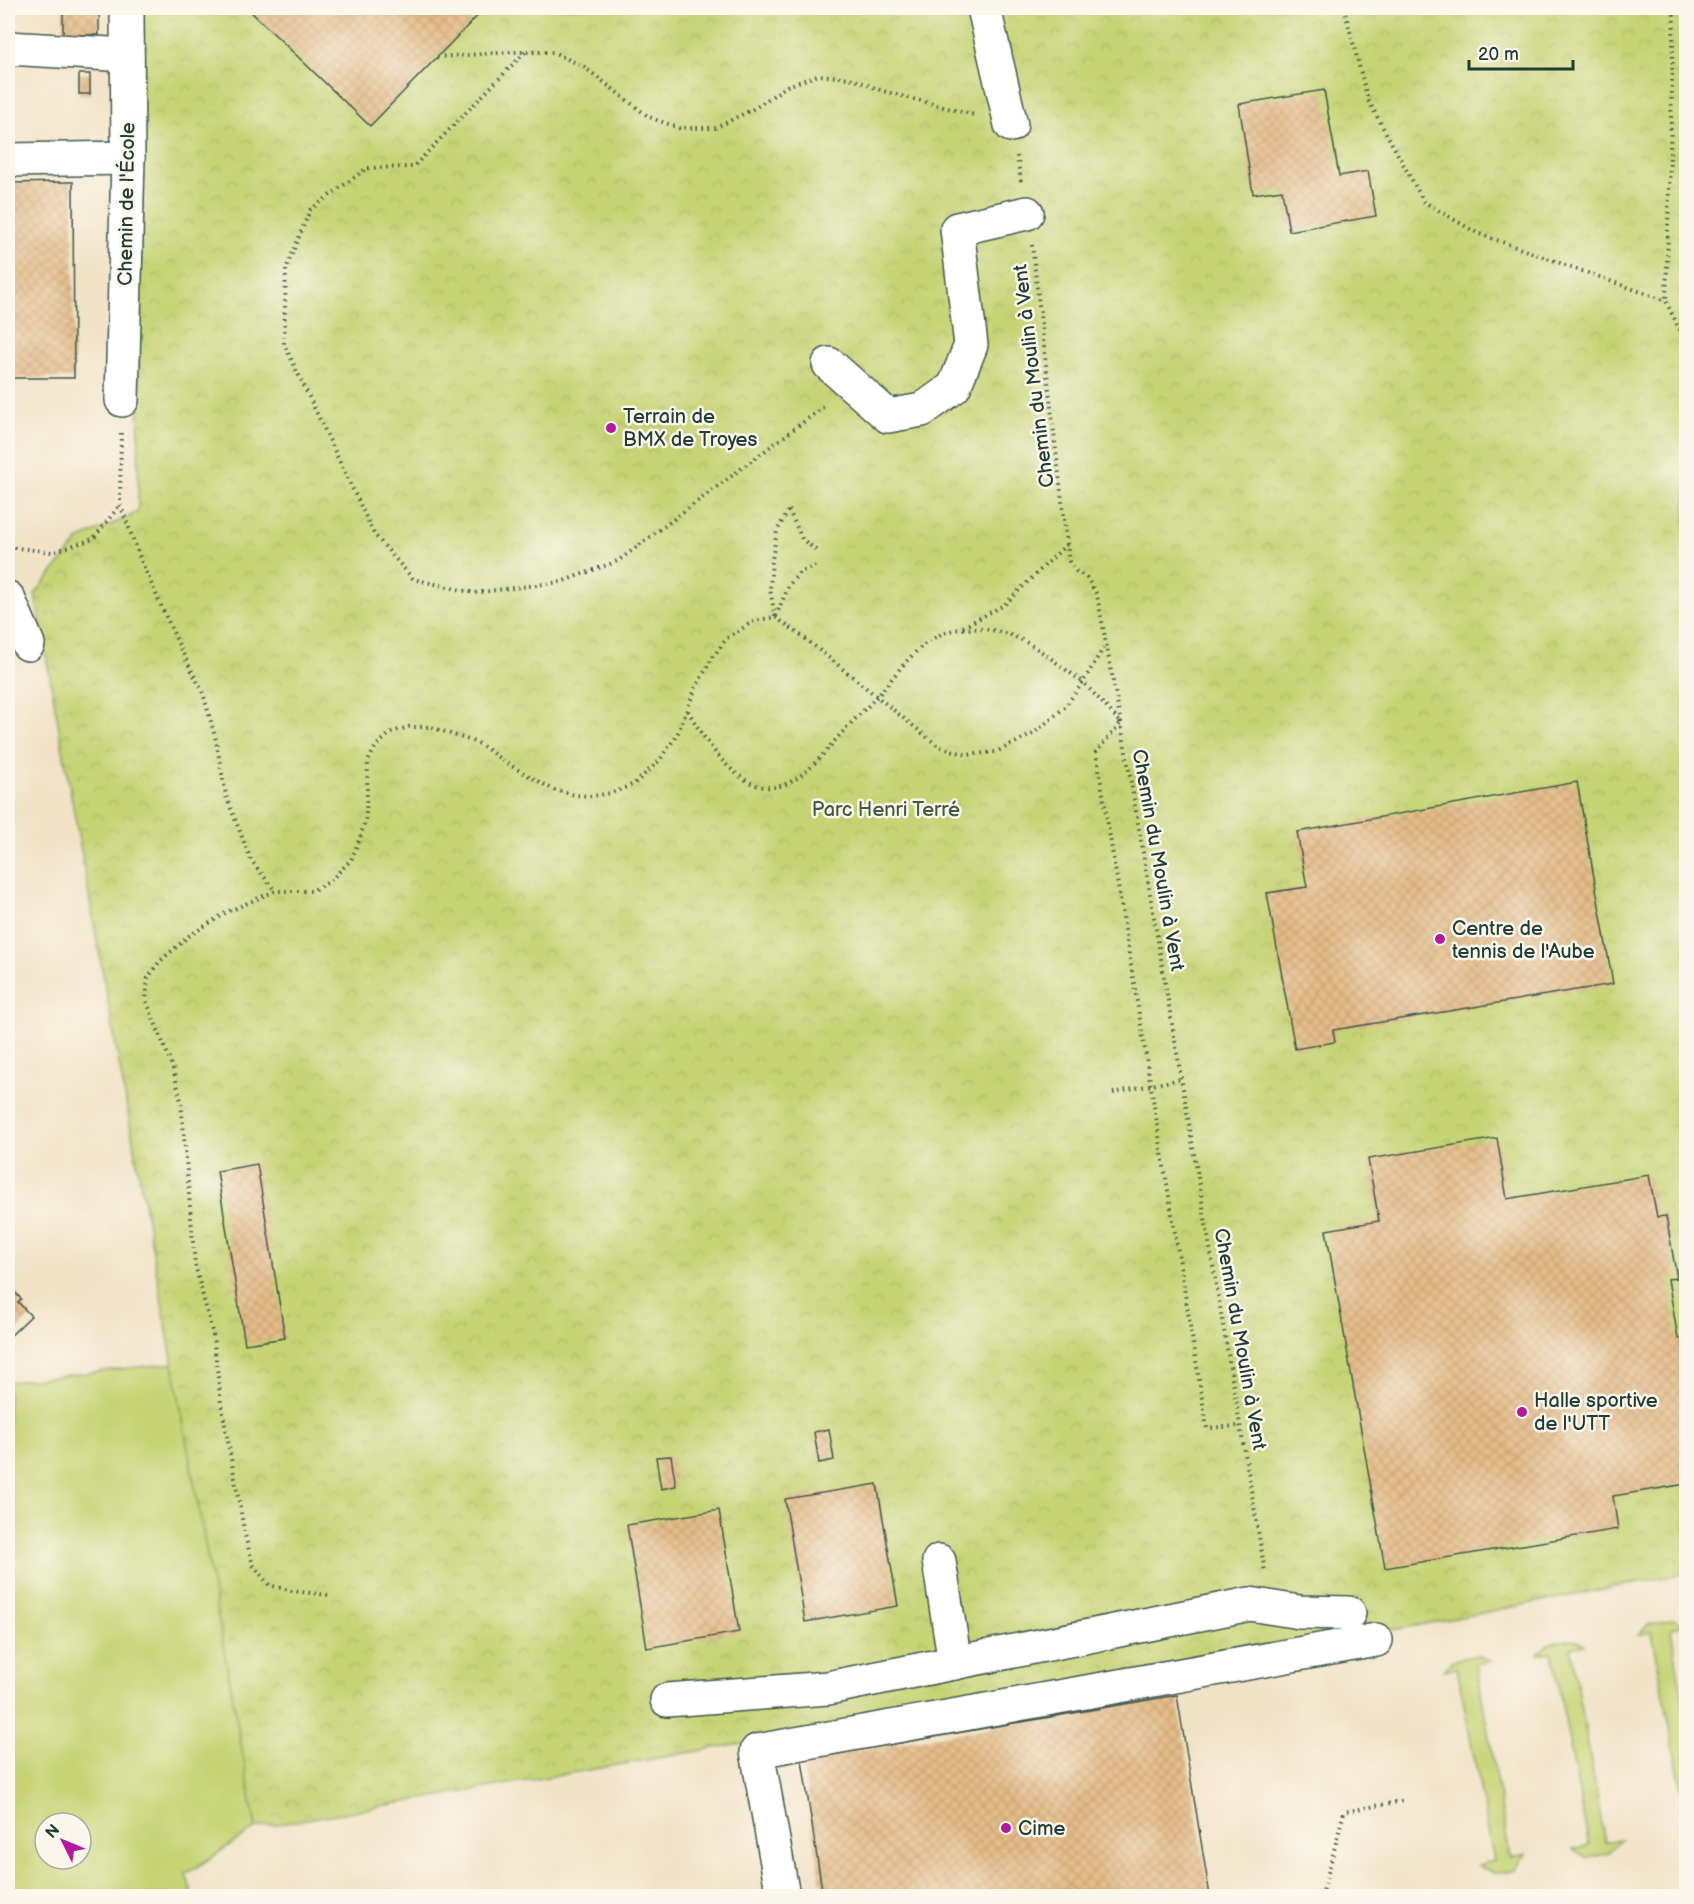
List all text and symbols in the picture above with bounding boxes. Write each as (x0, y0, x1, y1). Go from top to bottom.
scale bar (1469, 33, 1572, 71)
text: 20 m (1478, 44, 1519, 65)
street label: Chemin de l'École (113, 122, 140, 286)
street label: Chemin du Moulin à Vent (1008, 263, 1060, 489)
place label: Terrain de BMX de Troyes (623, 405, 757, 452)
marker: Terrain de BMX de Troyes (604, 421, 618, 435)
street label: Chemin du Moulin à Vent (1127, 747, 1189, 973)
park label: Parc Henri Terré (812, 798, 960, 822)
place label: Centre de tennis de l'Aube (1452, 917, 1595, 964)
marker: Centre de tennis de l'Aube (1433, 932, 1447, 946)
street label: Chemin du Moulin à Vent (1209, 1226, 1271, 1452)
place label: Halle sportive de l'UTT (1534, 1389, 1658, 1436)
marker: Halle sportive de l'UTT (1515, 1405, 1529, 1419)
north arrow (33, 1811, 93, 1871)
place label: Cime (1018, 1817, 1065, 1841)
text: N (42, 1821, 64, 1843)
marker: Cime (999, 1821, 1013, 1835)

